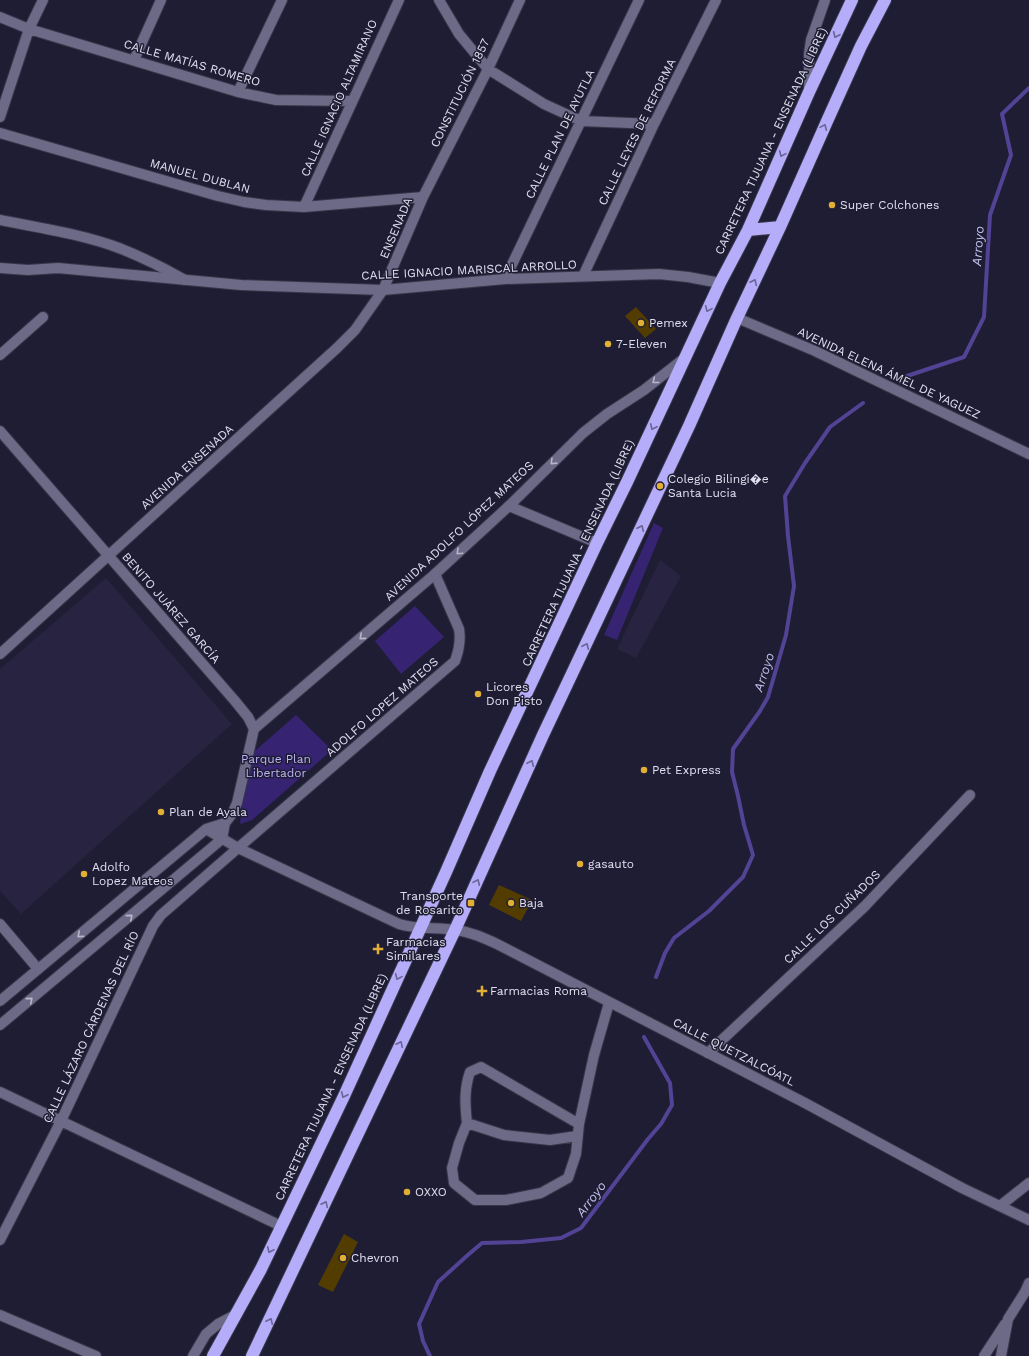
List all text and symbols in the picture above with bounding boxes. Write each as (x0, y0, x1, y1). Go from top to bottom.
street label: CALLE IGNACIO ALTAMIRANO (298, 17, 380, 179)
street label: CARRETERA TIJUANA - ENSENADA (LIBRE) (712, 25, 830, 257)
one-way arrow (833, 31, 841, 39)
street label: CONSTITUCIÓN 1857 (428, 36, 493, 150)
street label: CALLE MATÍAS ROMERO (122, 37, 262, 89)
street label: CALLE LEYES DE REFORMA (595, 56, 679, 208)
street label: CALLE PLAN DE AYUTLA (523, 67, 598, 201)
one-way arrow (819, 124, 827, 132)
one-way arrow (779, 149, 787, 157)
street label: MANUEL DUBLAN (148, 156, 252, 196)
street label: ENSENADA (377, 195, 415, 261)
place label: Super Colchones (840, 198, 939, 212)
marker: Super Colchones (827, 200, 837, 210)
water label: Arroyo (969, 225, 987, 268)
street label: CALLE IGNACIO MARISCAL ARROLLO (361, 257, 577, 283)
one-way arrow (749, 279, 757, 287)
one-way arrow (705, 304, 713, 312)
place label: Pemex (649, 316, 688, 330)
marker: Pemex (636, 318, 646, 328)
street label: AVENIDA ELENA ÁMEL DE YAGUEZ (795, 324, 983, 422)
place label: 7-Eleven (616, 337, 667, 351)
marker: 7-Eleven (603, 339, 613, 349)
one-way arrow (652, 377, 659, 384)
street label: AVENIDA ENSENADA (138, 422, 236, 512)
one-way arrow (650, 422, 658, 430)
street label: CARRETERA TIJUANA - ENSENADA (LIBRE) (519, 437, 637, 669)
one-way arrow (550, 457, 558, 465)
street label: AVENIDA ADOLFO LÓPEZ MATEOS (382, 458, 536, 604)
place label: Colegio Bilingi�e Santa Lucia (668, 472, 769, 500)
marker: Colegio Bilingi�e Santa Lucia (655, 481, 665, 491)
one-way arrow (636, 525, 644, 532)
one-way arrow (457, 547, 464, 554)
street label: BENITO JUÁREZ GARCÍA (119, 550, 223, 666)
one-way arrow (359, 633, 366, 640)
one-way arrow (581, 642, 589, 650)
water label: Arroyo (750, 651, 777, 694)
street label: ADOLFO LOPEZ MATEOS (323, 654, 441, 760)
place label: Licores Don Pisto (486, 680, 542, 708)
marker: Licores Don Pisto (473, 689, 483, 699)
park label: Parque Plan Libertador (241, 752, 311, 780)
one-way arrow (526, 760, 534, 767)
place label: Pet Express (652, 763, 721, 777)
marker: Pet Express (639, 765, 649, 775)
place label: Plan de Ayala (169, 805, 247, 819)
marker: Plan de Ayala (156, 807, 166, 817)
place label: gasauto (588, 857, 634, 871)
marker: gasauto (575, 859, 585, 869)
place label: Adolfo Lopez Mateos (92, 860, 173, 888)
street label: CALLE LOS CUÑADOS (781, 867, 883, 967)
marker: Adolfo Lopez Mateos (79, 869, 89, 879)
one-way arrow (472, 878, 480, 885)
place label: Transporte de Rosarito (396, 889, 463, 917)
place label: Baja (519, 896, 544, 910)
marker: Transporte de Rosarito (466, 898, 476, 908)
marker: Baja (506, 898, 516, 908)
one-way arrow (125, 914, 132, 921)
street label: CALLE LÁZARO CÁRDENAS DEL RÍO (40, 929, 142, 1125)
one-way arrow (77, 930, 84, 937)
place label: Farmacias Similares (386, 935, 446, 963)
marker: Farmacias Similares (373, 944, 383, 954)
street label: CARRETERA TIJUANA - ENSENADA (LIBRE) (272, 971, 390, 1203)
one-way arrow (395, 972, 403, 980)
place label: Farmacias Roma (490, 984, 587, 998)
marker: Farmacias Roma (477, 986, 487, 996)
one-way arrow (25, 998, 33, 1005)
street label: CALLE QUETZALCÓATL (671, 1015, 797, 1089)
one-way arrow (395, 1041, 403, 1049)
one-way arrow (341, 1091, 349, 1099)
water label: Arroyo (572, 1178, 609, 1220)
place label: OXXO (415, 1185, 447, 1199)
marker: OXXO (402, 1187, 412, 1197)
one-way arrow (320, 1200, 328, 1208)
one-way arrow (267, 1246, 275, 1254)
place label: Chevron (351, 1251, 399, 1265)
marker: Chevron (338, 1253, 348, 1263)
one-way arrow (265, 1318, 273, 1325)

